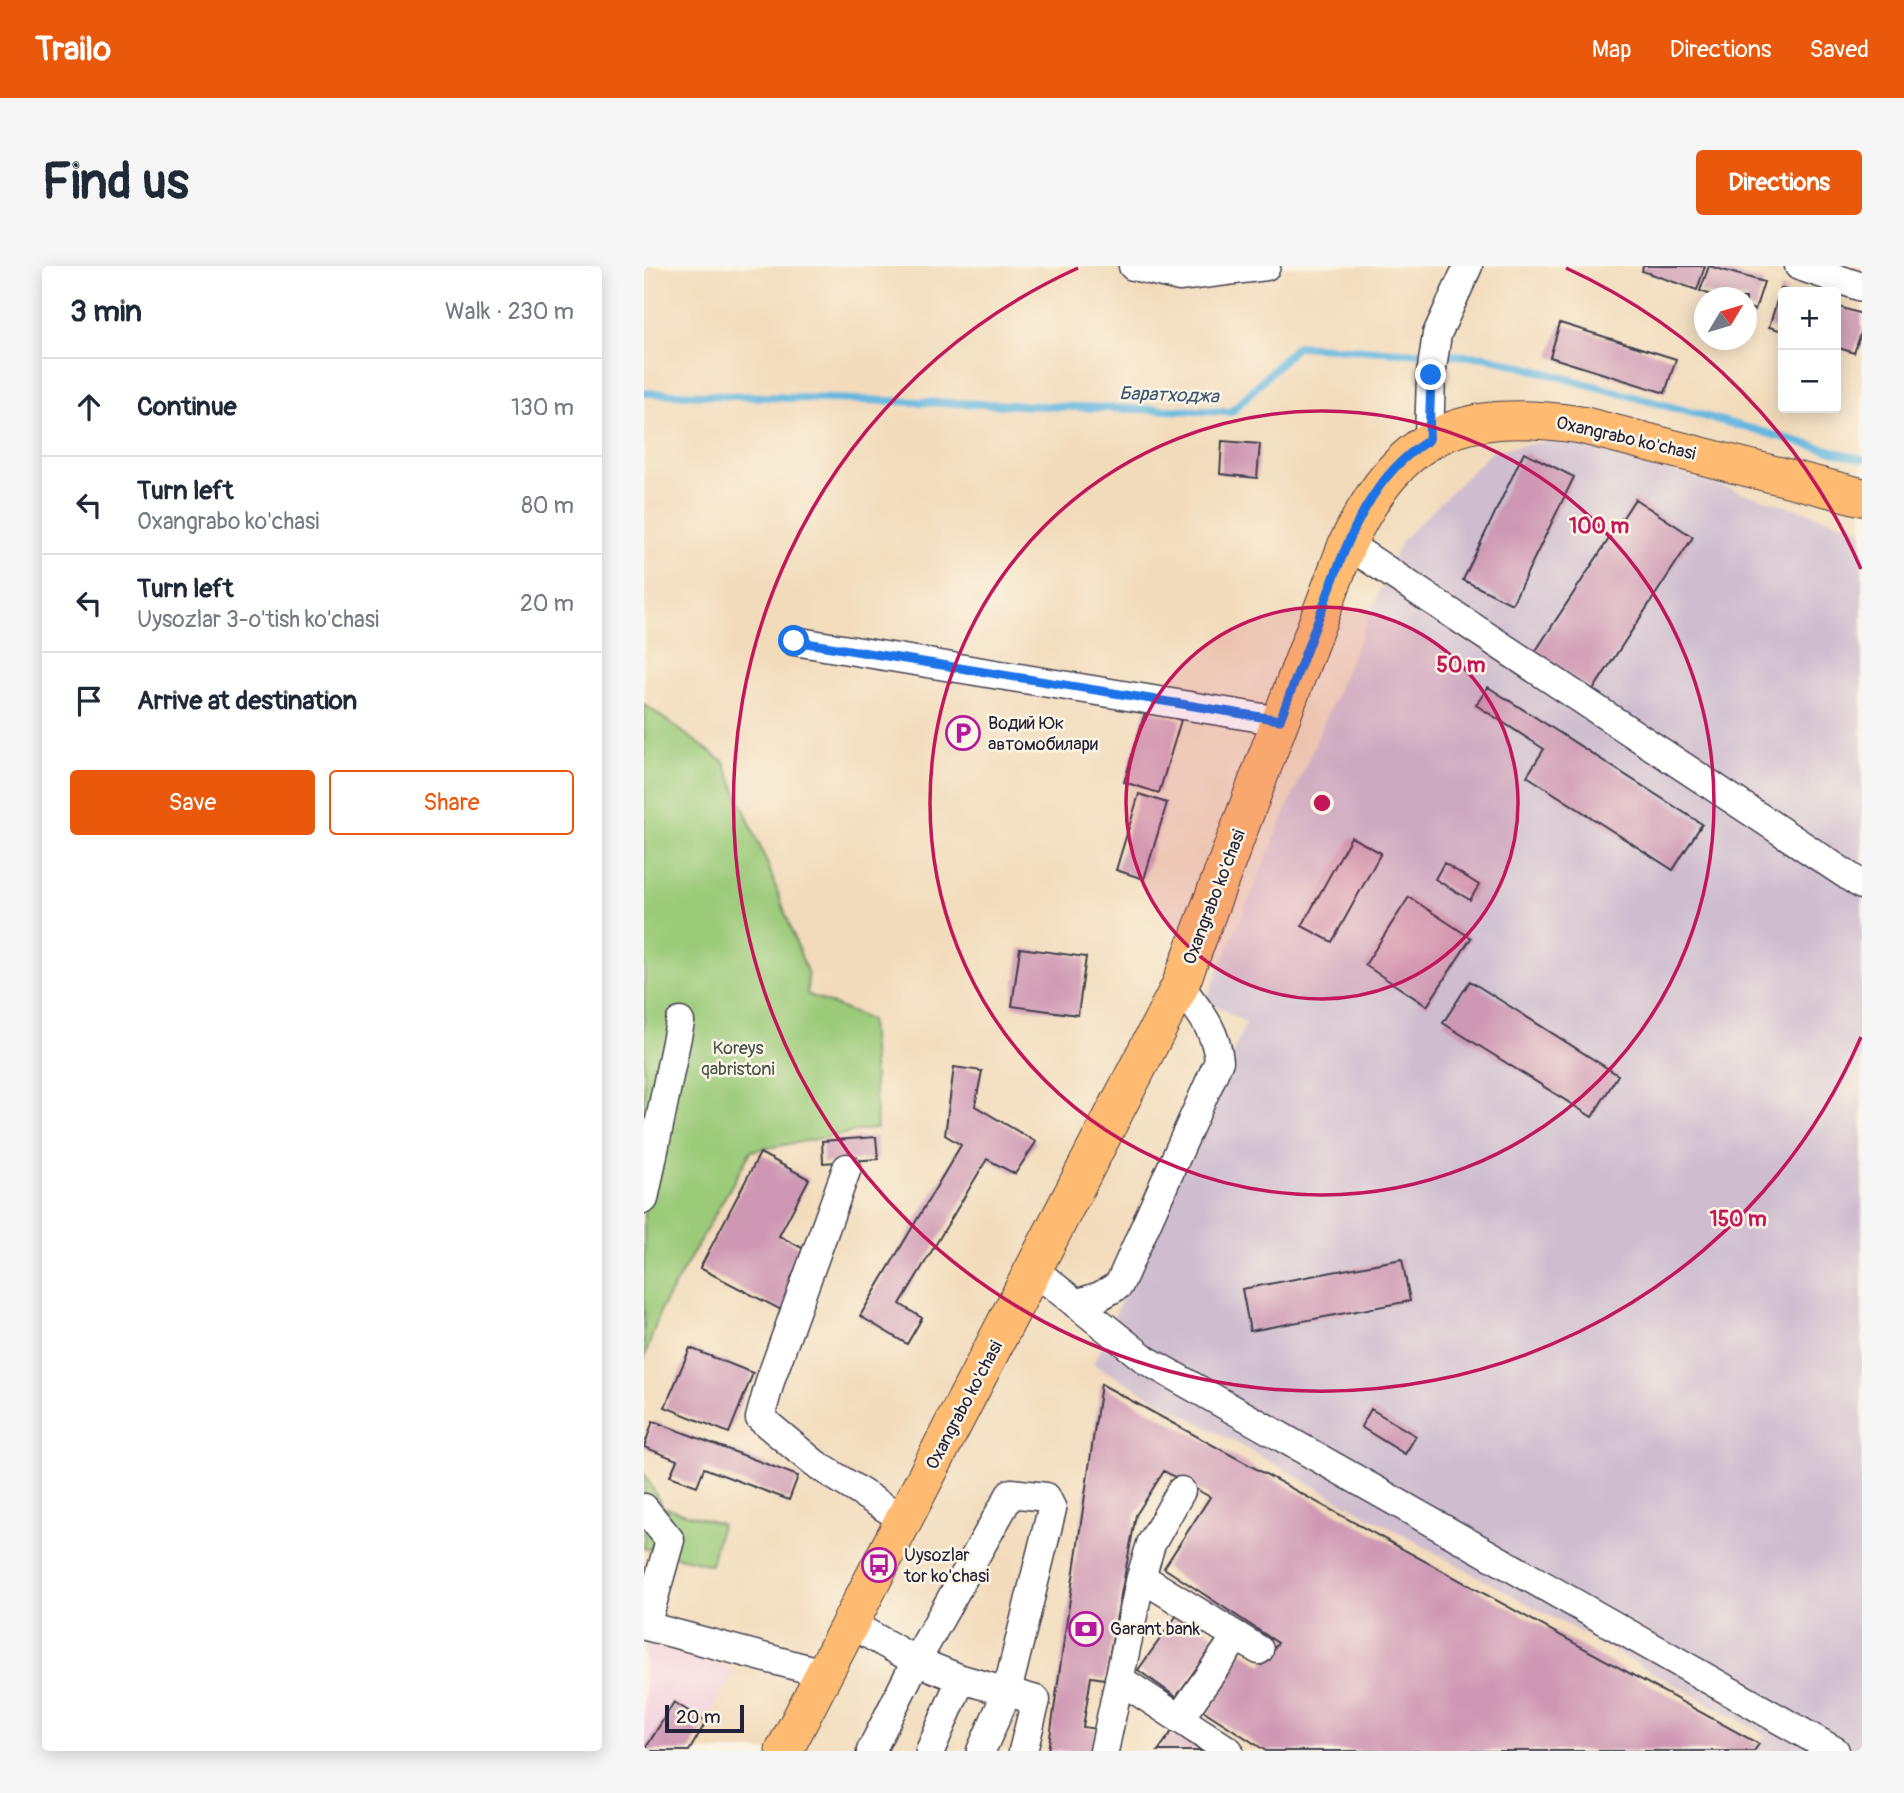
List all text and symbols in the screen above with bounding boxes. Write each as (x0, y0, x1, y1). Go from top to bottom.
text: Trailo (35, 29, 111, 70)
text: Map (1592, 35, 1632, 64)
text: Directions (1670, 35, 1771, 64)
text: Saved (1809, 35, 1869, 64)
button: Directions (1696, 150, 1862, 215)
text: Find us (42, 152, 189, 213)
north arrow (1694, 287, 1757, 350)
map controls (1778, 287, 1841, 413)
button: + (1778, 287, 1841, 350)
text: 3 min (70, 293, 142, 330)
text: Walk · 230 m (445, 297, 574, 326)
button: − (1778, 350, 1841, 413)
route end (1415, 359, 1446, 390)
water label: Баратходжа (1119, 381, 1220, 409)
icon: ahead (70, 388, 108, 426)
text: Continue (137, 391, 237, 423)
text: 130 m (511, 393, 574, 422)
street label: Oxangrabo ko'chasi (1554, 411, 1698, 466)
text: Turn left (137, 475, 233, 507)
icon: left (70, 486, 108, 524)
text: 80 m (521, 491, 574, 520)
text: Oxangrabo ko'chasi (137, 507, 319, 536)
text: 100 m (1569, 513, 1629, 540)
text: Turn left (137, 573, 233, 605)
icon: left (70, 584, 108, 622)
text: 20 m (520, 589, 574, 618)
text: Uysozlar 3-o'tish ko'chasi (137, 605, 379, 634)
route start (778, 625, 809, 656)
text: 50 m (1437, 652, 1486, 679)
icon: arrive (70, 682, 108, 720)
text: Arrive at destination (137, 685, 357, 717)
place label: Водий Юк автомобилари (988, 712, 1098, 756)
parking icon: Водий Юк автомобилари (944, 714, 982, 752)
button: Save (70, 770, 315, 835)
button: Share (329, 770, 574, 835)
centre of rings (1310, 791, 1334, 815)
street label: Oxangrabo ko'chasi (1178, 826, 1251, 968)
park label: Koreys qabristoni (701, 1037, 775, 1081)
text: 150 m (1709, 1206, 1767, 1233)
street label: Oxangrabo ko'chasi (921, 1337, 1008, 1474)
place label: Uysozlar tor ko'chasi (903, 1544, 989, 1588)
bus stop icon: Uysozlar tor ko'chasi (860, 1546, 898, 1584)
bank icon: Garant bank (1067, 1610, 1105, 1648)
place label: Garant bank (1110, 1618, 1201, 1641)
scale bar (665, 1702, 744, 1734)
text: 20 m (676, 1705, 721, 1729)

